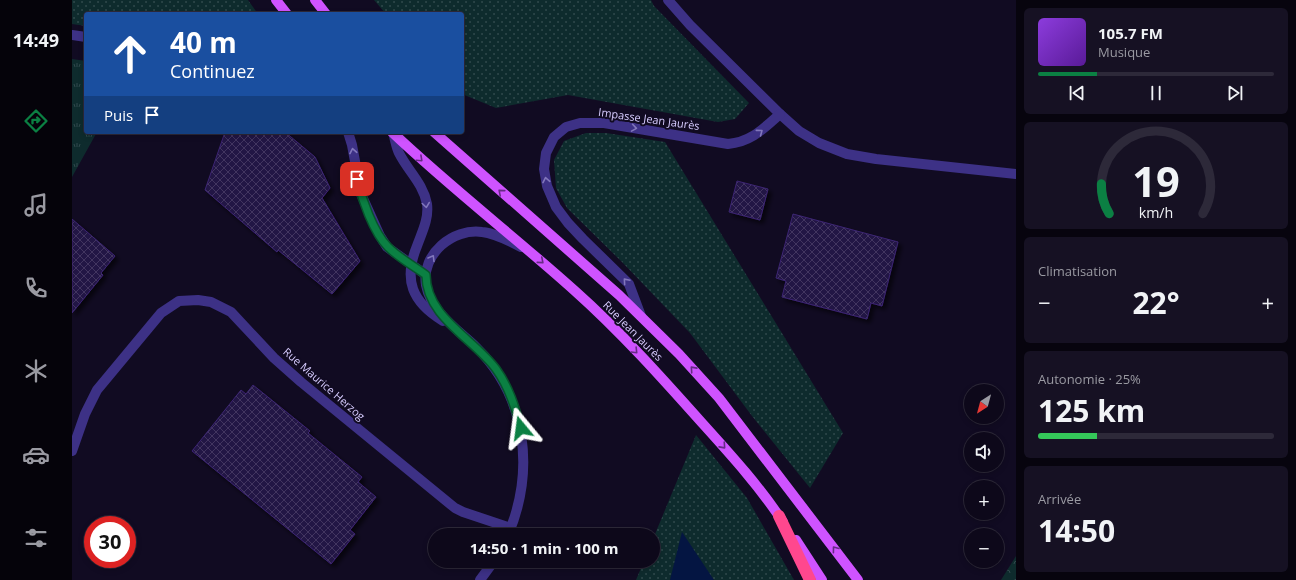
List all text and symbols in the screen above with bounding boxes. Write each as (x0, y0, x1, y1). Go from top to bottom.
text: 40 m (170, 23, 237, 61)
text: 105.7 FM (1098, 23, 1163, 43)
text: 14:49 (13, 28, 59, 52)
icon: ahead (104, 28, 156, 80)
text: Musique (1098, 43, 1150, 61)
text: Continuez (170, 59, 255, 83)
icon: previous (1066, 82, 1088, 104)
icon: pause (1145, 82, 1167, 104)
icon: next (1224, 82, 1246, 104)
icon: arrive (141, 104, 163, 126)
street label: Impasse Jean Jaurès (597, 104, 701, 133)
text: Puis (104, 105, 133, 125)
icon: directions (22, 107, 50, 135)
one-way arrow (631, 124, 637, 132)
one-way arrow (755, 129, 762, 136)
one-way arrow (350, 148, 358, 154)
text: 19 (1132, 152, 1180, 208)
one-way arrow (416, 154, 423, 161)
pin (340, 162, 374, 196)
icon: arrive (346, 168, 368, 190)
one-way arrow (543, 177, 551, 184)
one-way arrow (498, 190, 506, 197)
icon: music (22, 191, 50, 219)
one-way arrow (421, 202, 430, 208)
text: km/h (1139, 202, 1173, 221)
one-way arrow (428, 255, 435, 262)
one-way arrow (536, 257, 543, 264)
text: Climatisation (1038, 262, 1117, 280)
icon: phone (22, 274, 50, 302)
one-way arrow (623, 278, 630, 285)
text: 22° (1132, 282, 1180, 323)
text: − (1038, 287, 1051, 317)
text: + (1261, 287, 1274, 317)
street label: Rue Jean Jaurès (600, 297, 667, 364)
street label: Rue Maurice Herzog (280, 344, 368, 423)
one-way arrow (630, 346, 638, 354)
icon: climate (22, 357, 50, 385)
one-way arrow (690, 366, 698, 374)
text: Autonomie · 25% (1038, 370, 1141, 388)
north arrow (964, 384, 1004, 424)
map controls (964, 384, 1004, 568)
text: 125 km (1038, 390, 1145, 431)
position arrow (500, 407, 542, 449)
button: sound (964, 432, 1004, 472)
icon: car (22, 441, 50, 469)
one-way arrow (718, 441, 726, 449)
button: + (964, 480, 1004, 520)
text: Arrivée (1038, 490, 1081, 508)
text: 14:50 (1038, 510, 1115, 551)
speed limit sign: 30 (84, 516, 136, 568)
icon: filters (22, 524, 50, 552)
button: − (964, 528, 1004, 568)
text: 14:50 · 1 min · 100 m (470, 538, 618, 558)
one-way arrow (833, 546, 840, 553)

